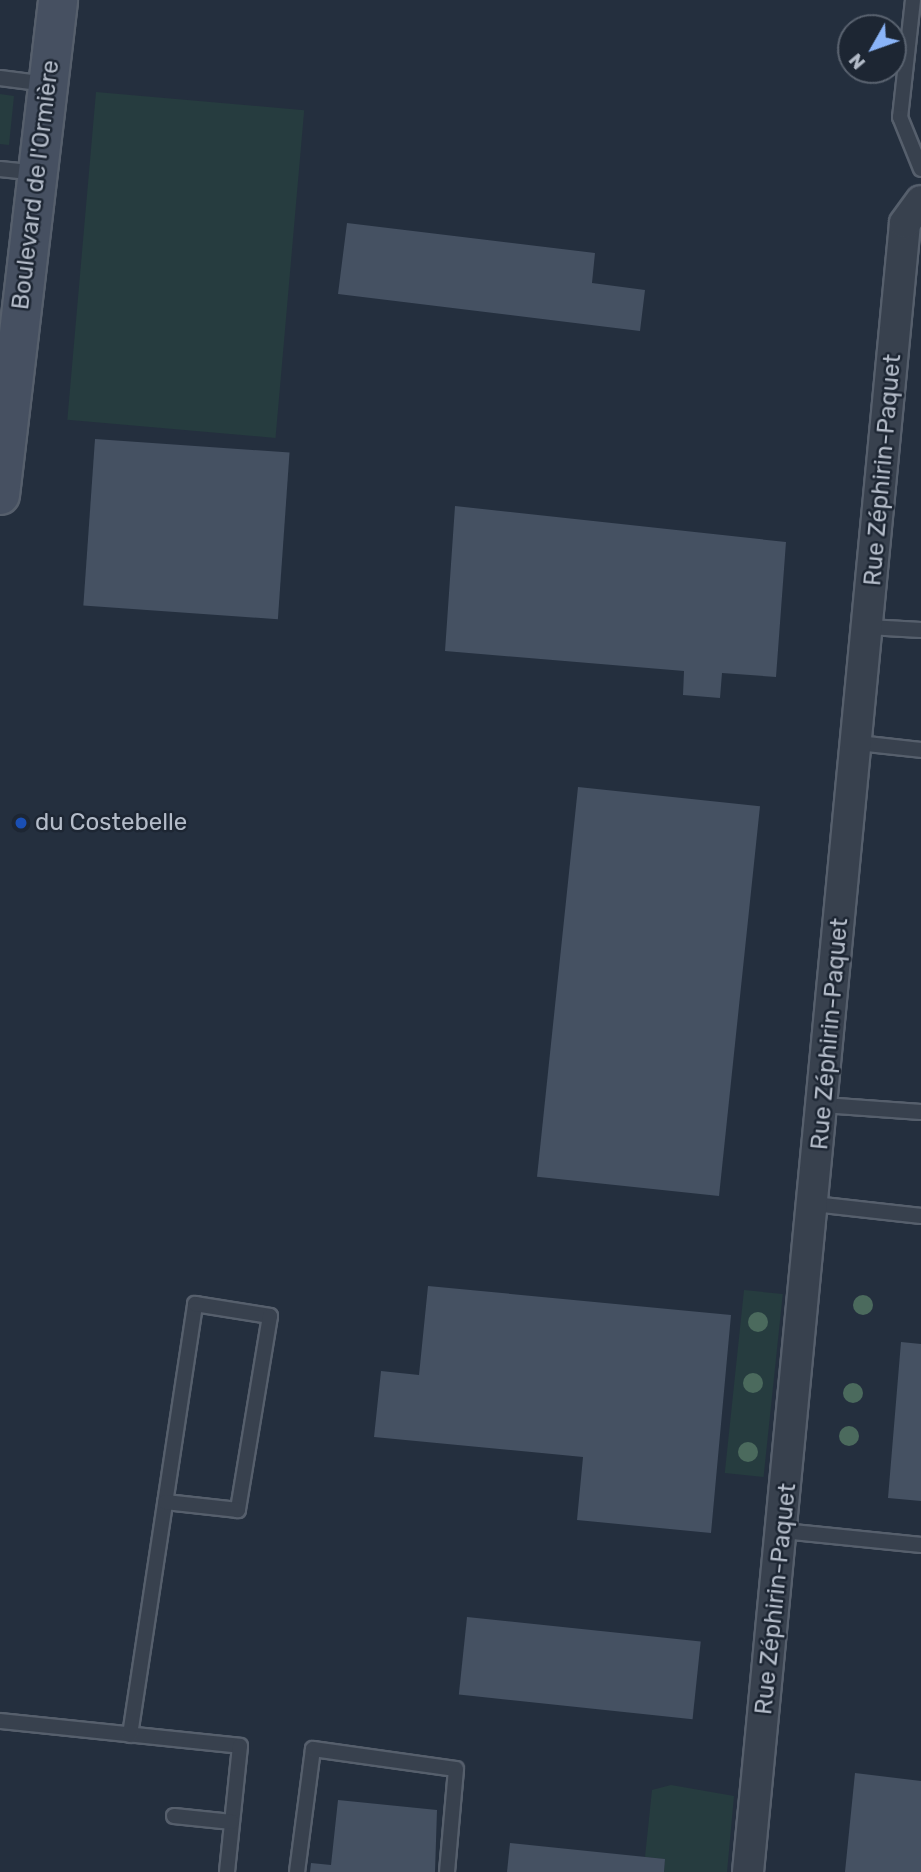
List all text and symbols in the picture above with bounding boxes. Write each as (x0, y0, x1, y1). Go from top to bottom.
north arrow (837, 14, 907, 84)
text: N (844, 49, 870, 74)
street label: Boulevard de l'Ormière (6, 59, 66, 311)
street label: Rue Zéphirin-Paquet (859, 353, 907, 587)
place label: du Costebelle (35, 809, 187, 837)
marker: du Costebelle (13, 815, 29, 831)
street label: Rue Zéphirin-Paquet (806, 917, 854, 1151)
street label: Rue Zéphirin-Paquet (750, 1482, 802, 1716)

